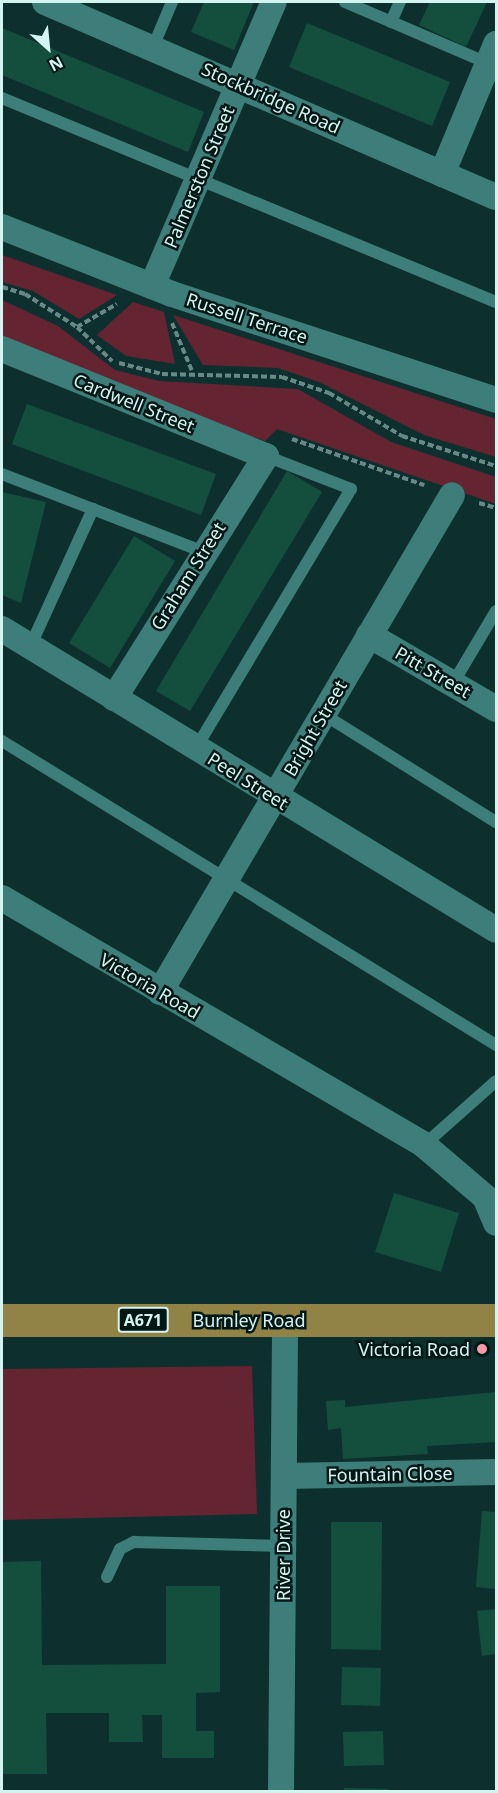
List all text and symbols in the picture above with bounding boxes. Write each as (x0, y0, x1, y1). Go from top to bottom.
north arrow (18, 18, 78, 78)
text: N (45, 51, 67, 77)
street label: Stockbridge Road (199, 58, 343, 138)
street label: Palmerston Street (159, 103, 239, 251)
street label: Russell Terrace (184, 288, 310, 348)
street label: Cardwell Street (71, 369, 197, 437)
street label: Graham Street (146, 518, 230, 634)
street label: Pitt Street (391, 642, 475, 702)
street label: Bright Street (279, 676, 351, 780)
street label: Peel Street (204, 748, 292, 814)
street label: Victoria Road (96, 949, 204, 1023)
road number: A671 (118, 1307, 168, 1333)
street label: Burnley Road (193, 1309, 305, 1331)
place label: Victoria Road (358, 1338, 470, 1360)
marker: Victoria Road (475, 1342, 489, 1356)
street label: Fountain Close (327, 1462, 453, 1486)
street label: River Drive (272, 1509, 294, 1601)

